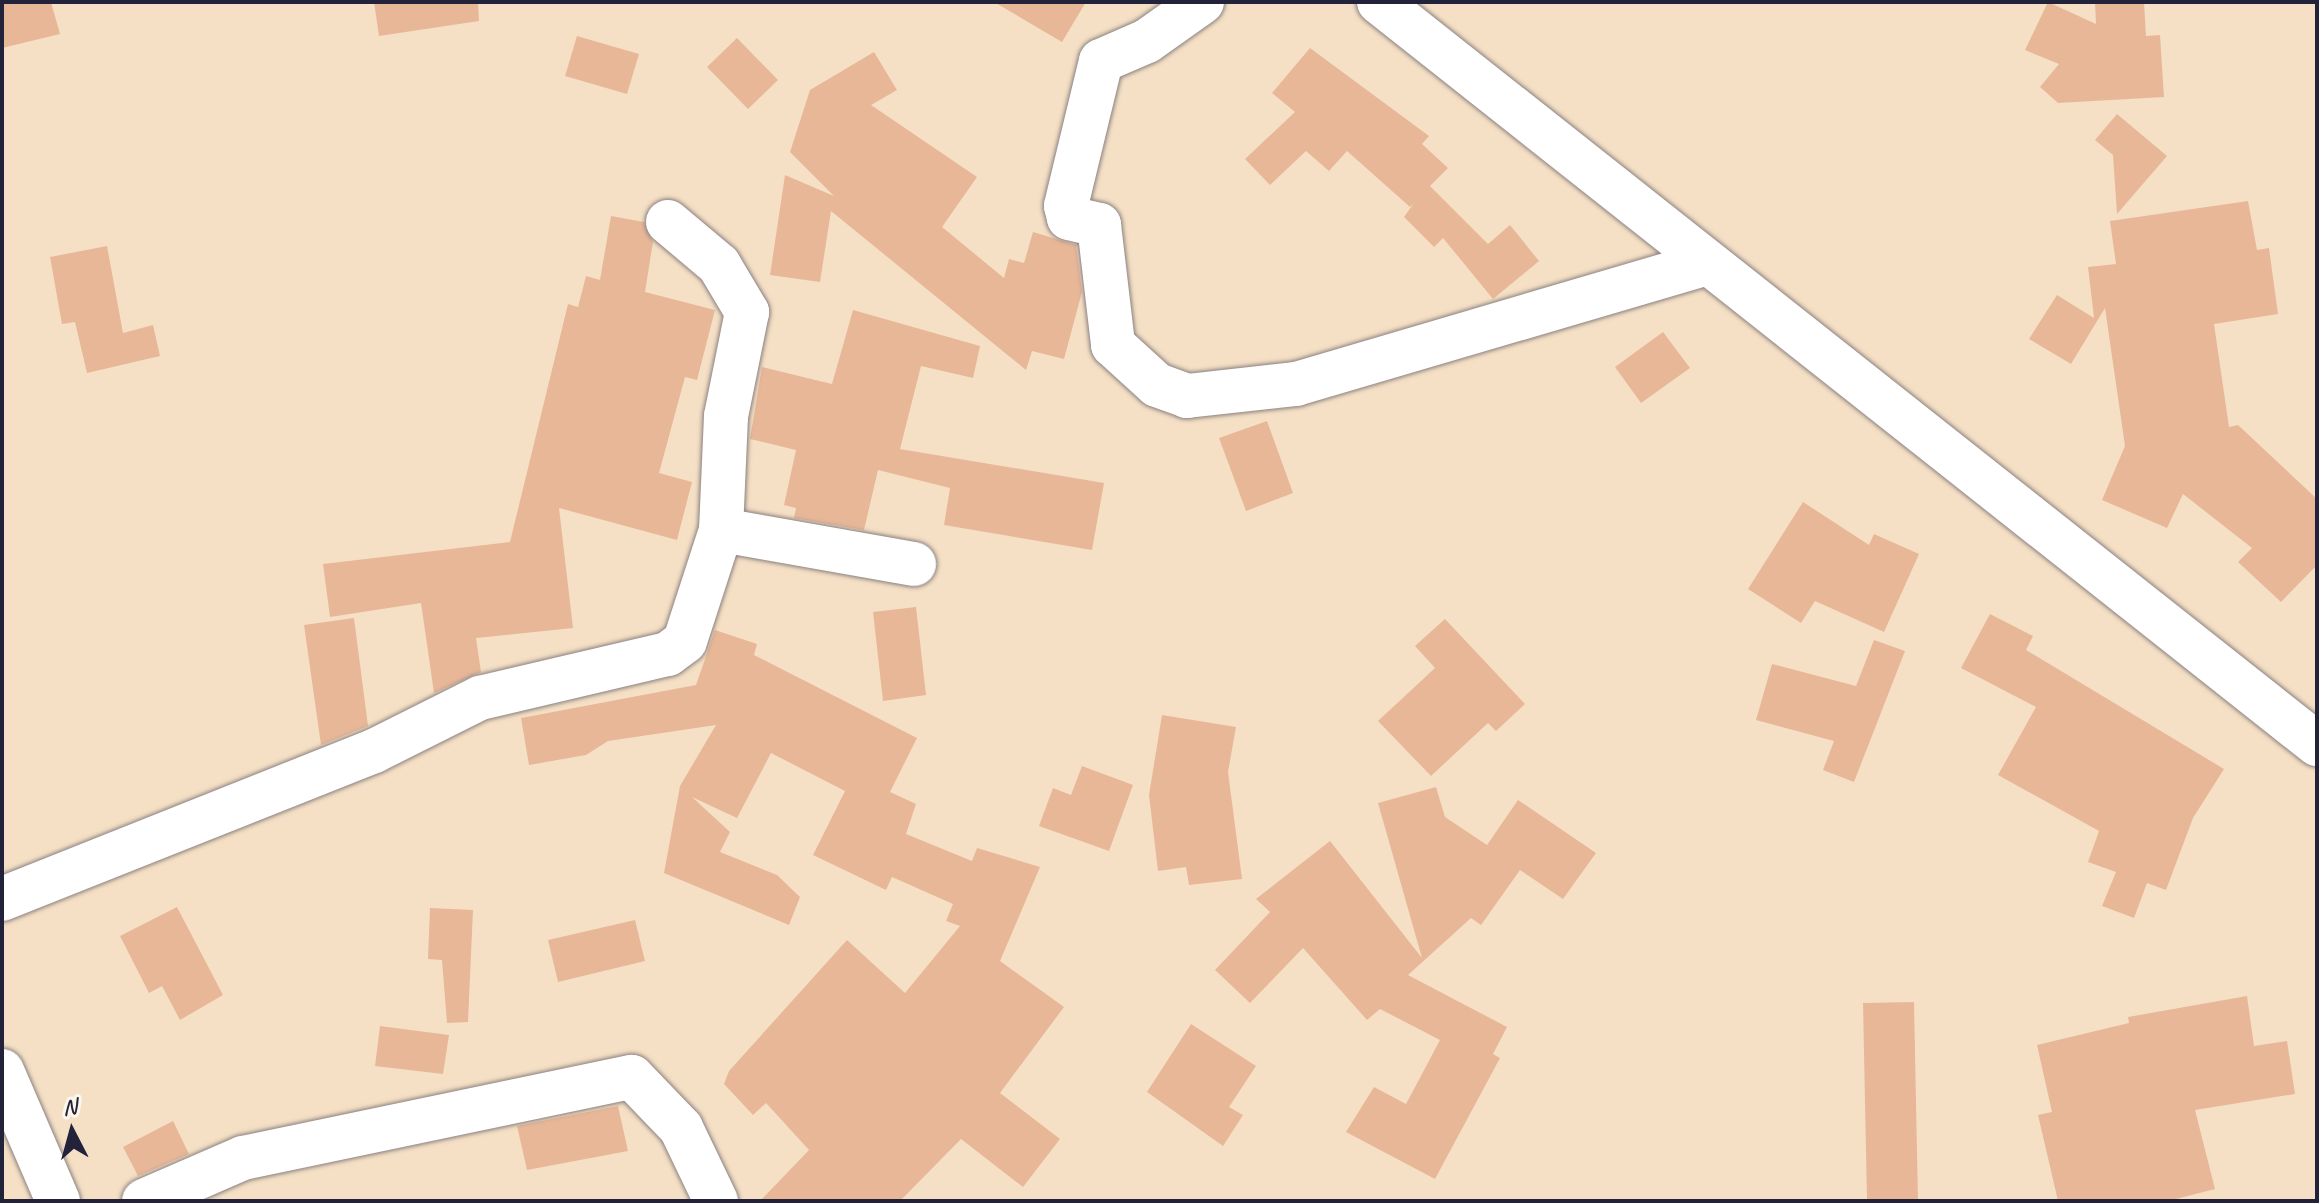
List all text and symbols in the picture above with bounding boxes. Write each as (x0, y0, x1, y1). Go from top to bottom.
north arrow (32, 1091, 112, 1171)
text: N (61, 1092, 78, 1122)

